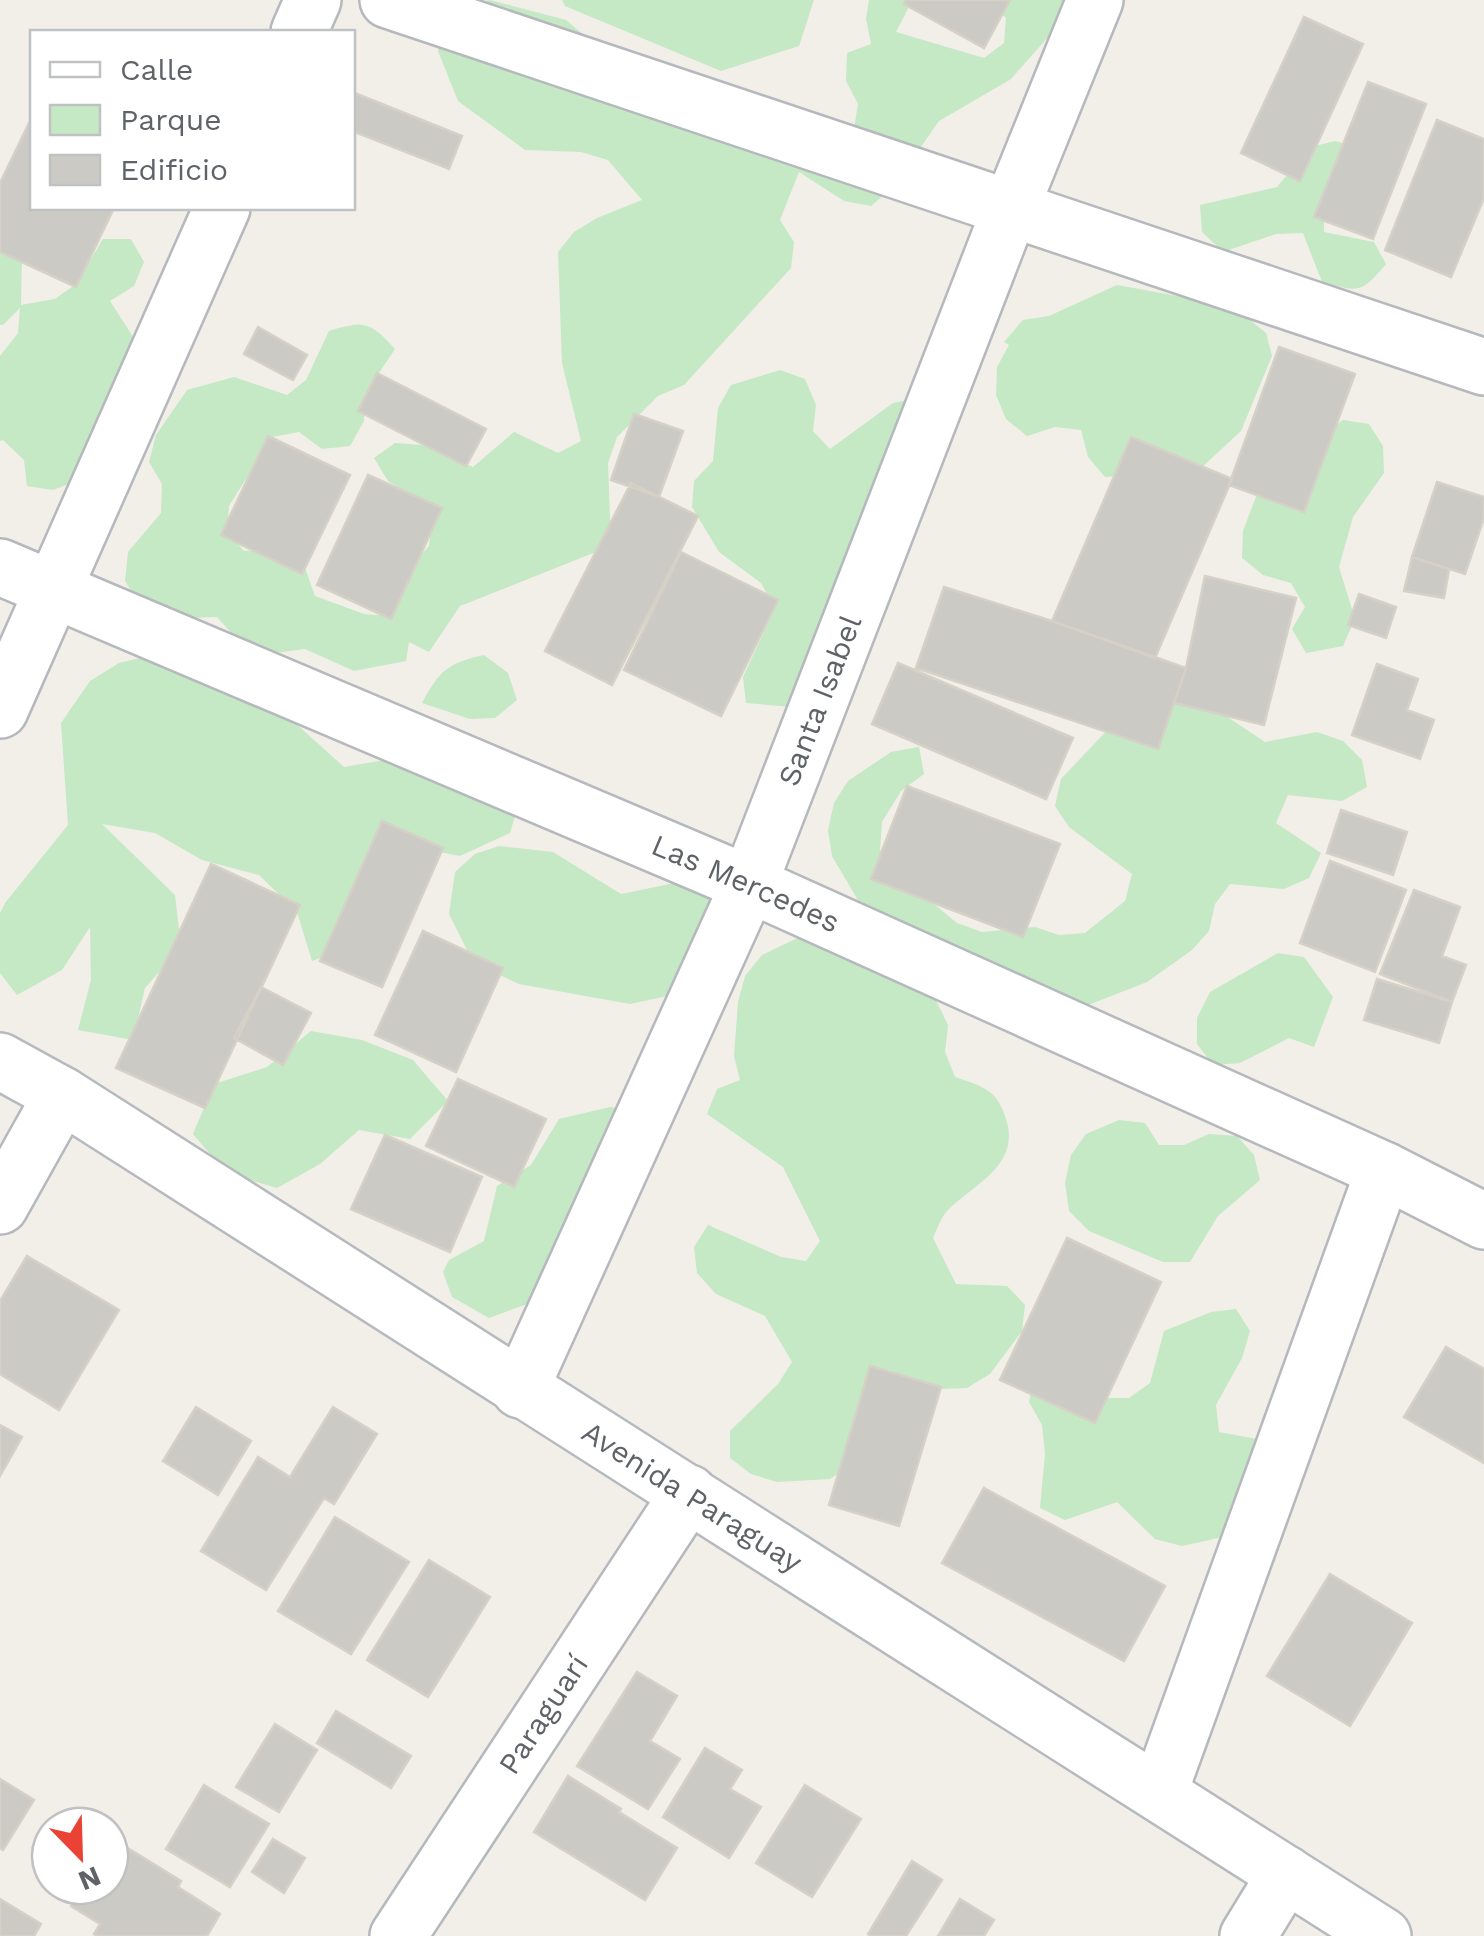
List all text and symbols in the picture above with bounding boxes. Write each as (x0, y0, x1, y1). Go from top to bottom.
legend (30, 30, 355, 210)
text: Calle (120, 52, 193, 87)
text: Parque (120, 102, 222, 137)
text: Edificio (120, 152, 228, 187)
street label: Santa Isabel (771, 610, 868, 791)
street label: Las Mercedes (647, 827, 845, 940)
street label: Avenida Paraguay (576, 1414, 809, 1580)
street label: Paraguarí (491, 1648, 595, 1781)
north arrow (30, 1806, 130, 1906)
text: N (74, 1859, 106, 1898)

